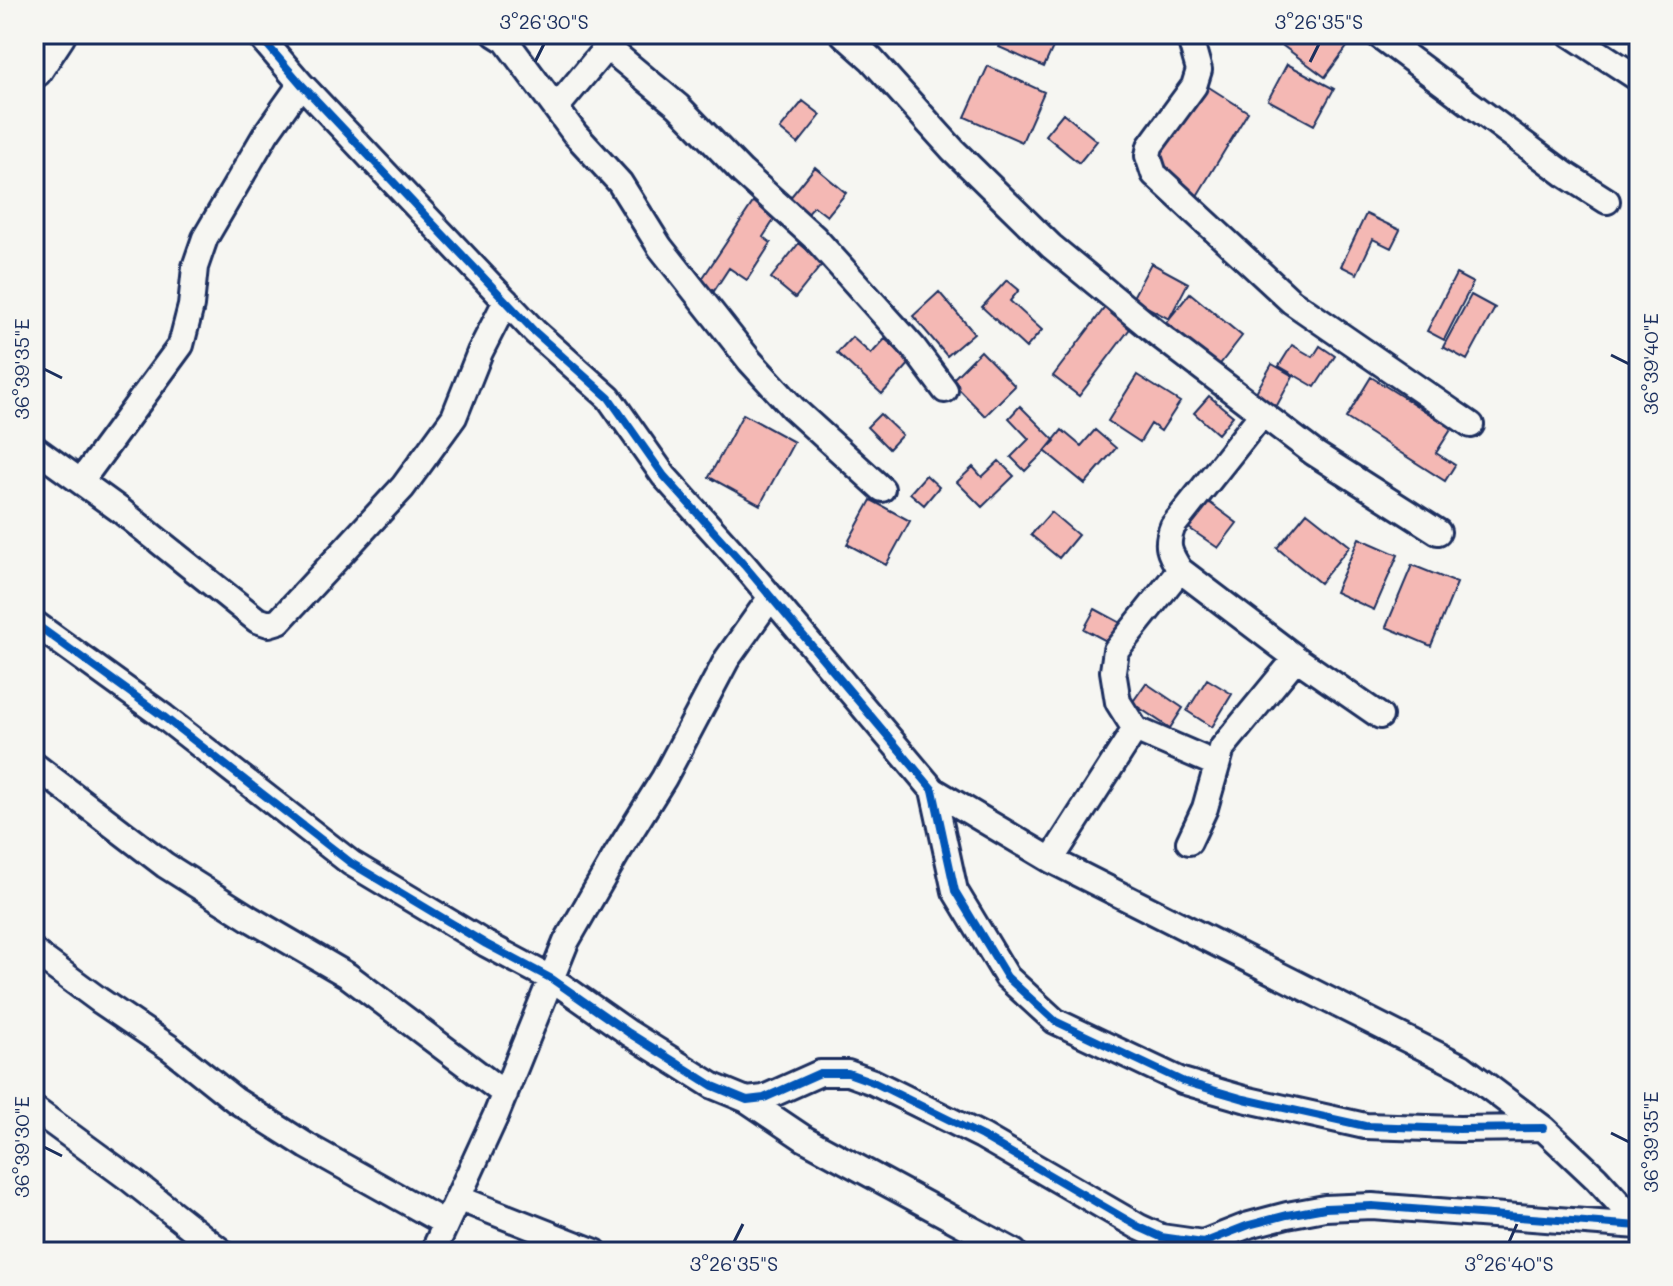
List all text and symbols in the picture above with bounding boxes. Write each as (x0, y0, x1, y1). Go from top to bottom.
text: 3°26'30"S (499, 8, 589, 34)
text: 3°26'35"S (1275, 8, 1363, 34)
text: 36°39'40"E (1637, 313, 1663, 415)
text: 36°39'35"E (8, 318, 34, 420)
text: 36°39'35"E (1637, 1091, 1663, 1193)
text: 36°39'30"E (8, 1096, 34, 1198)
text: 3°26'35"S (690, 1250, 778, 1276)
text: 3°26'40"S (1464, 1250, 1554, 1276)

